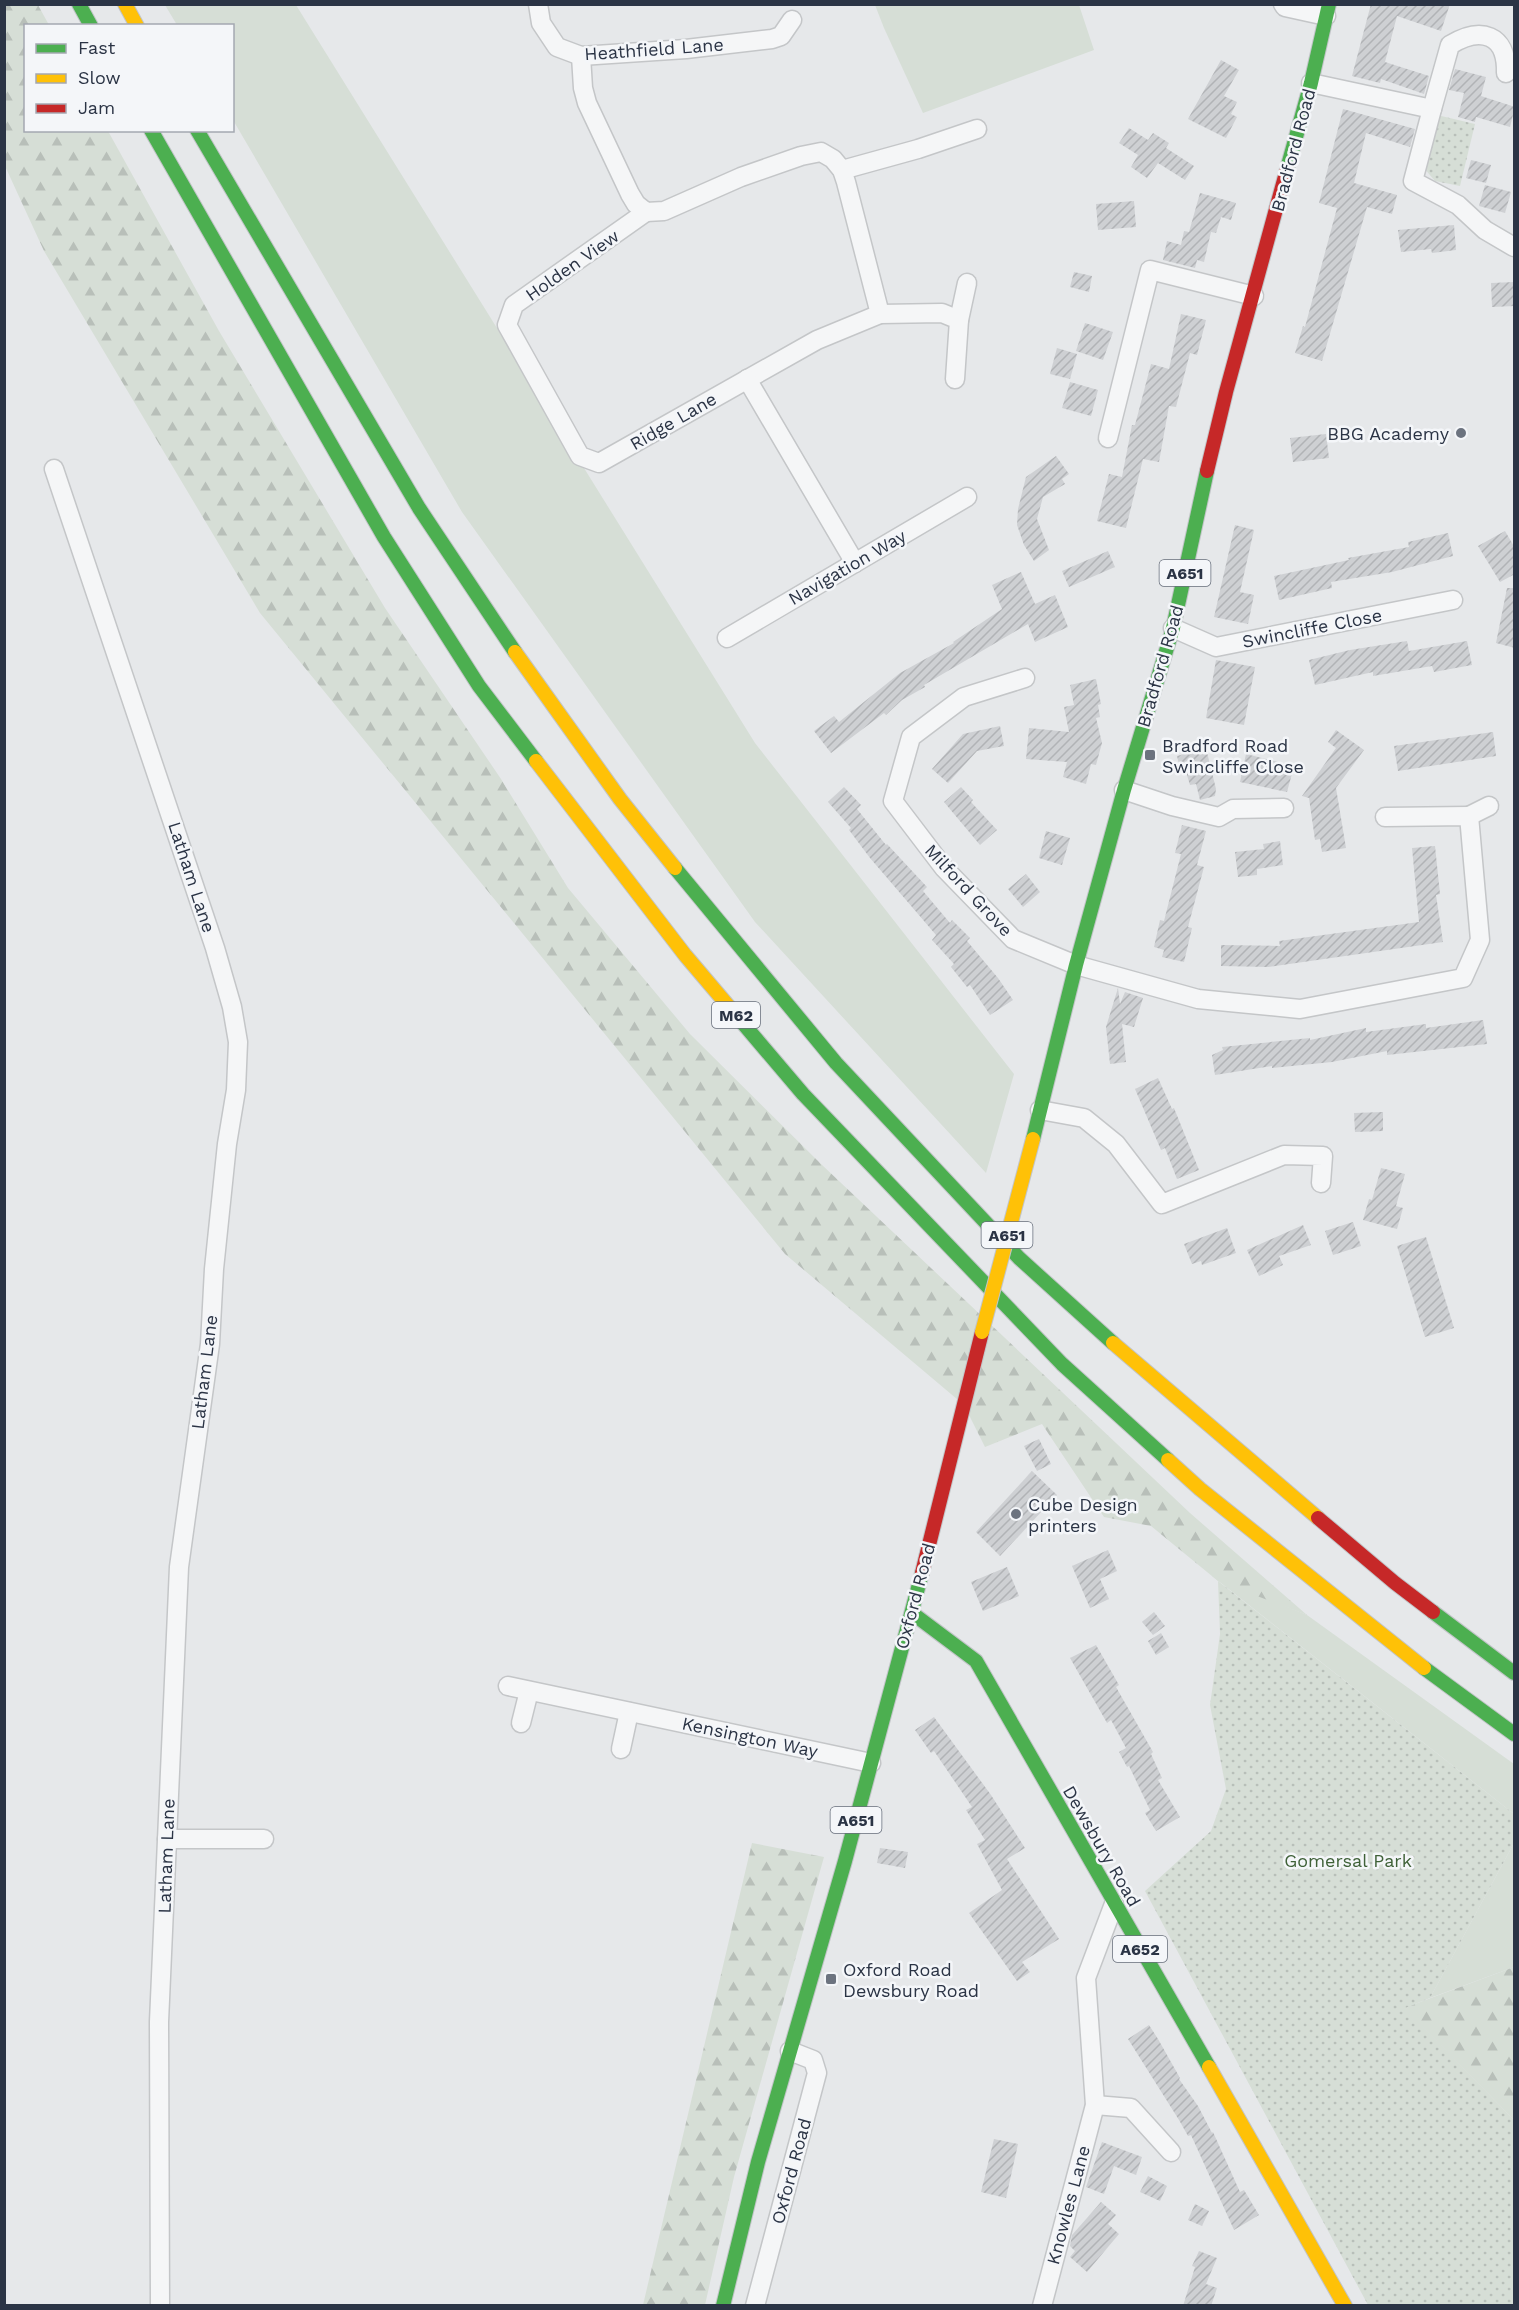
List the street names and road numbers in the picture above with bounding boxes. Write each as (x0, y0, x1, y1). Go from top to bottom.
street label: Heathfield Lane (584, 34, 724, 64)
street label: Bradford Road (1267, 86, 1319, 214)
street label: Holden View (521, 225, 623, 305)
street label: Ridge Lane (626, 388, 720, 454)
street label: Navigation Way (785, 525, 910, 609)
road number: A651 (1160, 560, 1210, 586)
street label: Bradford Road (1132, 602, 1188, 730)
street label: Swincliffe Close (1240, 604, 1384, 652)
street label: Latham Lane (164, 819, 220, 935)
street label: Milford Grove (921, 840, 1017, 940)
road number: M62 (712, 1002, 760, 1028)
road number: A651 (982, 1222, 1032, 1248)
street label: Latham Lane (187, 1314, 221, 1430)
street label: Oxford Road (891, 1541, 939, 1651)
street label: Kensington Way (680, 1712, 821, 1762)
street label: Dewsbury Road (1059, 1782, 1145, 1910)
street label: Latham Lane (153, 1798, 179, 1914)
road number: A651 (830, 1807, 882, 1833)
road number: A652 (1113, 1936, 1167, 1962)
street label: Oxford Road (767, 2116, 815, 2226)
street label: Knowles Lane (1042, 2143, 1094, 2267)

